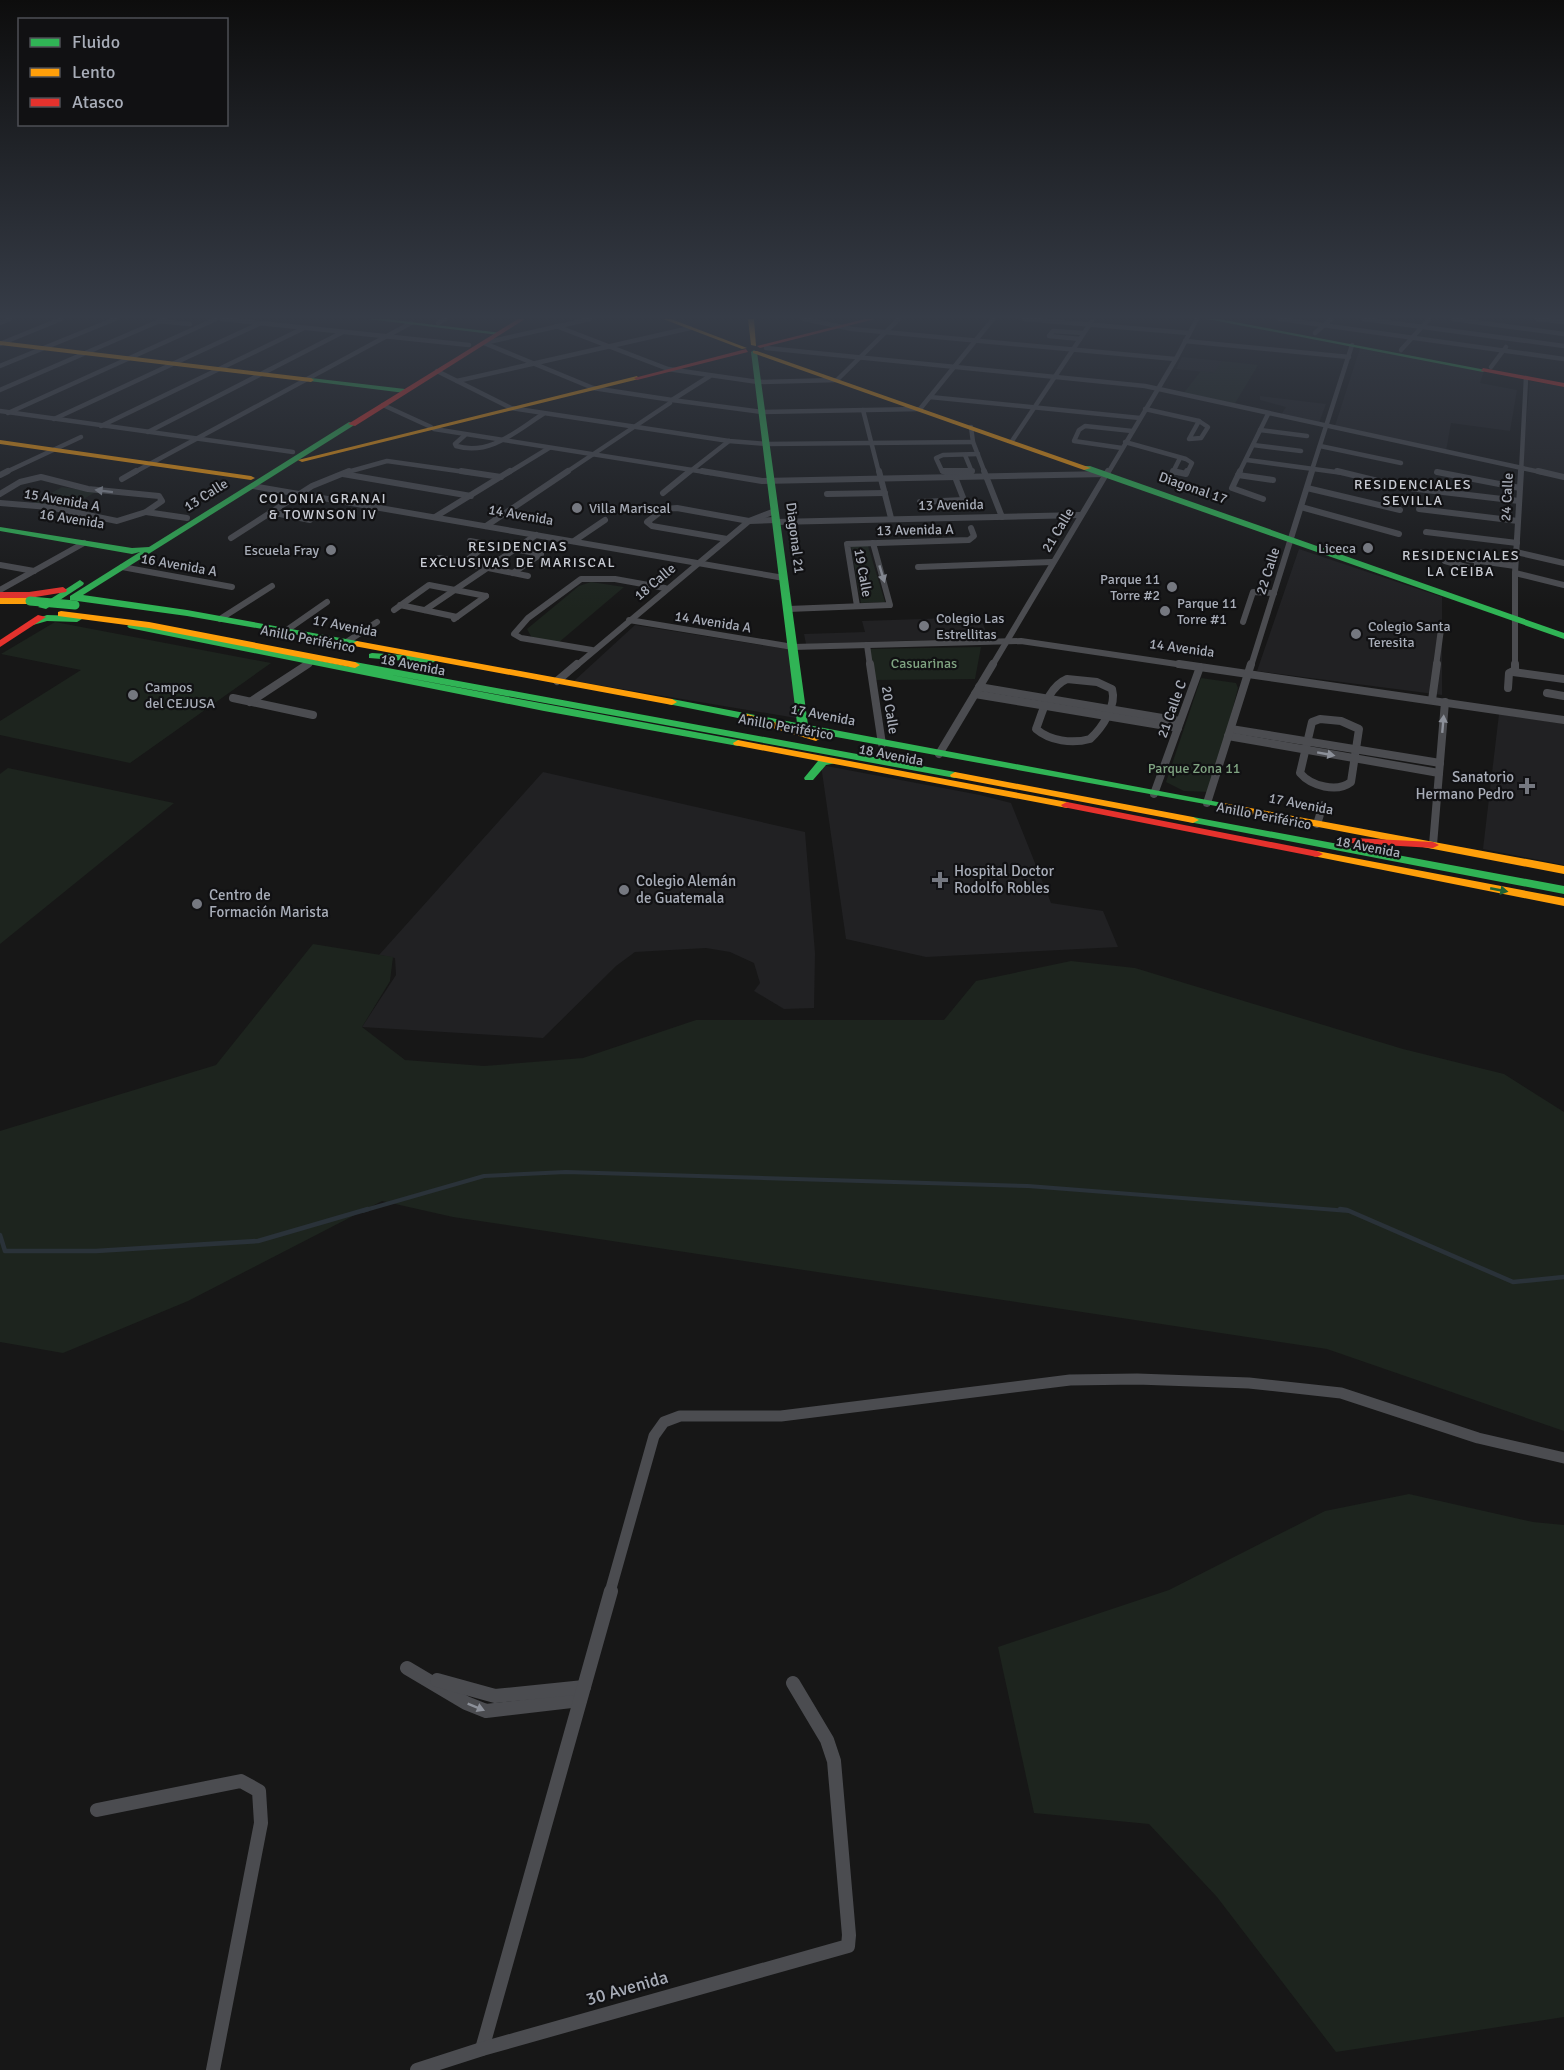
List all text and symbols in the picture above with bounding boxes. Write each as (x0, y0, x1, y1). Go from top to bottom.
legend (18, 18, 228, 126)
text: Fluido (72, 31, 120, 53)
text: Lento (72, 61, 115, 83)
text: Atasco (72, 91, 124, 113)
street label: Diagonal 17 (1156, 468, 1230, 508)
street label: 24 Calle (1497, 472, 1517, 522)
street label: 13 Calle (181, 475, 231, 515)
district label: RESIDENCIALES SEVILLA (1354, 476, 1472, 509)
street label: 15 Avenida A (22, 485, 102, 515)
one-way arrow (95, 486, 114, 495)
district label: COLONIA GRANAI & TOWNSON IV (259, 490, 387, 523)
street label: 13 Avenida (918, 496, 984, 514)
place label: Villa Mariscal (589, 500, 671, 517)
street label: 14 Avenida (487, 501, 555, 529)
marker: Villa Mariscal (570, 501, 584, 515)
street label: Diagonal 21 (782, 501, 808, 575)
street label: 16 Avenida (38, 505, 106, 533)
street label: 21 Calle (1038, 505, 1078, 555)
street label: 13 Avenida A (876, 521, 954, 539)
district label: RESIDENCIAS EXCLUSIVAS DE MARISCAL (420, 538, 616, 571)
place label: Liceca (1318, 540, 1356, 557)
marker: Liceca (1361, 541, 1375, 555)
place label: Escuela Fray (244, 542, 319, 559)
marker: Escuela Fray (324, 543, 338, 557)
street label: 22 Calle (1252, 545, 1284, 597)
district label: RESIDENCIALES LA CEIBA (1402, 547, 1520, 580)
street label: 19 Calle (850, 548, 876, 598)
street label: 16 Avenida A (139, 550, 219, 580)
street label: 18 Calle (631, 560, 679, 604)
one-way arrow (878, 565, 887, 583)
place label: Parque 11 Torre #2 (1100, 571, 1160, 604)
marker: Parque 11 Torre #2 (1165, 580, 1179, 594)
place label: Parque 11 Torre #1 (1177, 595, 1237, 628)
marker: Parque 11 Torre #1 (1158, 604, 1172, 618)
street label: 14 Avenida A (673, 608, 753, 637)
place label: Colegio Las Estrellitas (936, 610, 1005, 643)
street label: 17 Avenida (311, 611, 379, 641)
place label: Colegio Santa Teresita (1368, 618, 1451, 651)
marker: Colegio Las Estrellitas (917, 619, 931, 633)
street label: Anillo Periférico (259, 621, 357, 657)
marker: Colegio Santa Teresita (1349, 627, 1363, 641)
street label: 14 Avenida (1148, 635, 1216, 661)
street label: 18 Avenida (379, 650, 447, 680)
park label: Casuarinas (891, 655, 957, 672)
street label: 21 Calle C (1154, 678, 1190, 740)
place label: Campos del CEJUSA (145, 679, 215, 712)
street label: 20 Calle (878, 685, 902, 735)
marker: Campos del CEJUSA (126, 688, 140, 702)
street label: 17 Avenida (789, 700, 857, 730)
street label: Anillo Periférico (737, 710, 835, 744)
one-way arrow (1438, 715, 1448, 734)
street label: 18 Avenida (857, 740, 925, 770)
one-way arrow (1317, 750, 1336, 759)
park label: Parque Zona 11 (1148, 760, 1240, 777)
place label: Sanatorio Hermano Pedro (1415, 768, 1514, 803)
marker: Sanatorio Hermano Pedro (1518, 777, 1536, 795)
street label: 17 Avenida (1267, 789, 1335, 819)
street label: Anillo Periférico (1215, 798, 1313, 834)
street label: 18 Avenida (1334, 832, 1402, 862)
place label: Hospital Doctor Rodolfo Robles (954, 862, 1054, 897)
marker: Hospital Doctor Rodolfo Robles (931, 871, 949, 889)
place label: Colegio Alemán de Guatemala (636, 872, 736, 907)
marker: Colegio Alemán de Guatemala (617, 883, 631, 897)
place label: Centro de Formación Marista (209, 886, 329, 921)
one-way arrow (1490, 886, 1509, 895)
marker: Centro de Formación Marista (190, 897, 204, 911)
one-way arrow (467, 1703, 485, 1712)
street label: 30 Avenida (583, 1966, 671, 2010)

